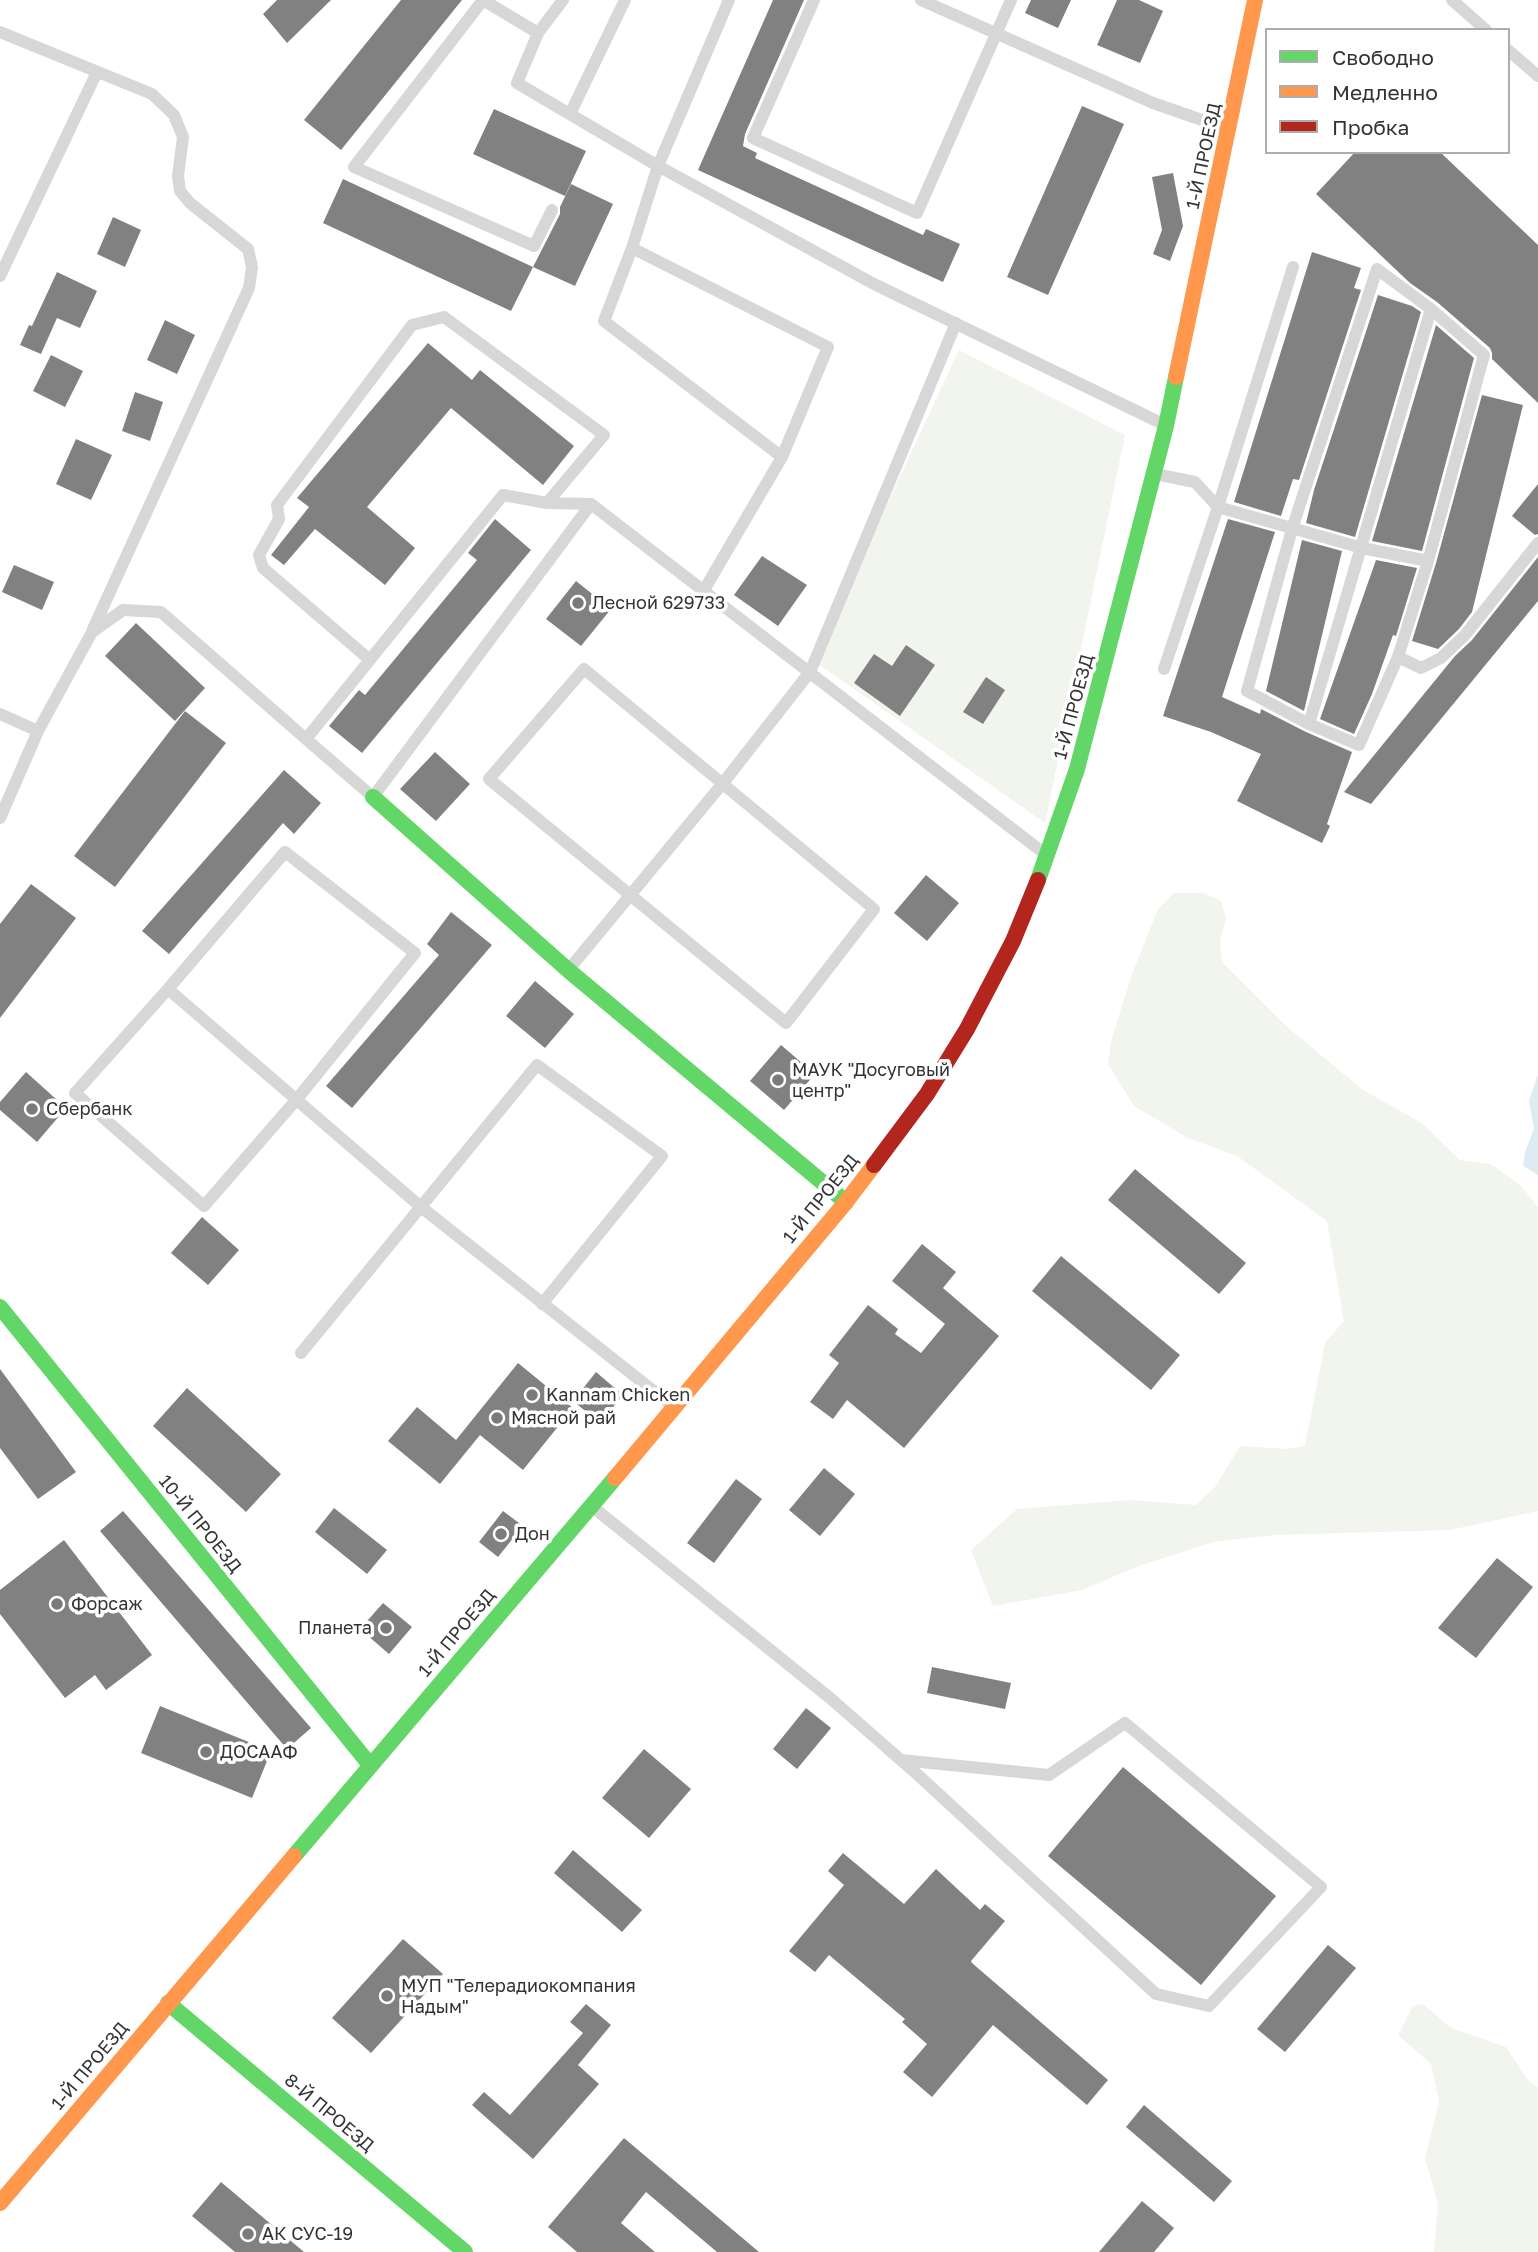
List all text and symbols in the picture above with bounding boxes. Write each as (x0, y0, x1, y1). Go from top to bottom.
legend (1265, 28, 1510, 154)
text: Свободно (1332, 44, 1434, 70)
text: Медленно (1332, 79, 1438, 105)
street label: 1-Й ПРОЕЗД (1182, 101, 1226, 211)
text: Пробка (1332, 114, 1410, 140)
place label: Лесной 629733 (592, 592, 725, 614)
marker: Лесной 629733 (570, 595, 586, 611)
street label: 1-Й ПРОЕЗД (1050, 652, 1098, 762)
place label: МАУК "Досуговый центр" (792, 1059, 950, 1102)
marker: МАУК "Досуговый центр" (770, 1072, 786, 1088)
place label: Сбербанк (46, 1098, 133, 1120)
marker: Сбербанк (24, 1101, 40, 1117)
street label: 1-Й ПРОЕЗД (779, 1150, 863, 1248)
place label: Kannam Chicken (546, 1384, 690, 1406)
marker: Kannam Chicken (524, 1387, 540, 1403)
place label: Мясной рай (511, 1407, 616, 1429)
marker: Мясной рай (489, 1410, 505, 1426)
street label: 10-Й ПРОЕЗД (154, 1471, 246, 1577)
place label: Дон (515, 1523, 550, 1545)
marker: Дон (493, 1526, 509, 1542)
street label: 1-Й ПРОЕЗД (414, 1585, 500, 1681)
place label: Форсаж (71, 1593, 143, 1615)
marker: Форсаж (49, 1596, 65, 1612)
place label: Планета (298, 1617, 372, 1639)
marker: Планета (378, 1620, 394, 1636)
place label: ДОСААФ (220, 1741, 298, 1763)
marker: ДОСААФ (198, 1744, 214, 1760)
place label: МУП "Телерадиокомпания Надым" (401, 1975, 636, 2018)
marker: МУП "Телерадиокомпания Надым" (379, 1988, 395, 2004)
street label: 1-Й ПРОЕЗД (47, 2018, 133, 2114)
street label: 8-Й ПРОЕЗД (280, 2069, 378, 2157)
place label: АК СУС-19 (262, 2223, 353, 2245)
marker: АК СУС-19 (240, 2226, 256, 2242)

